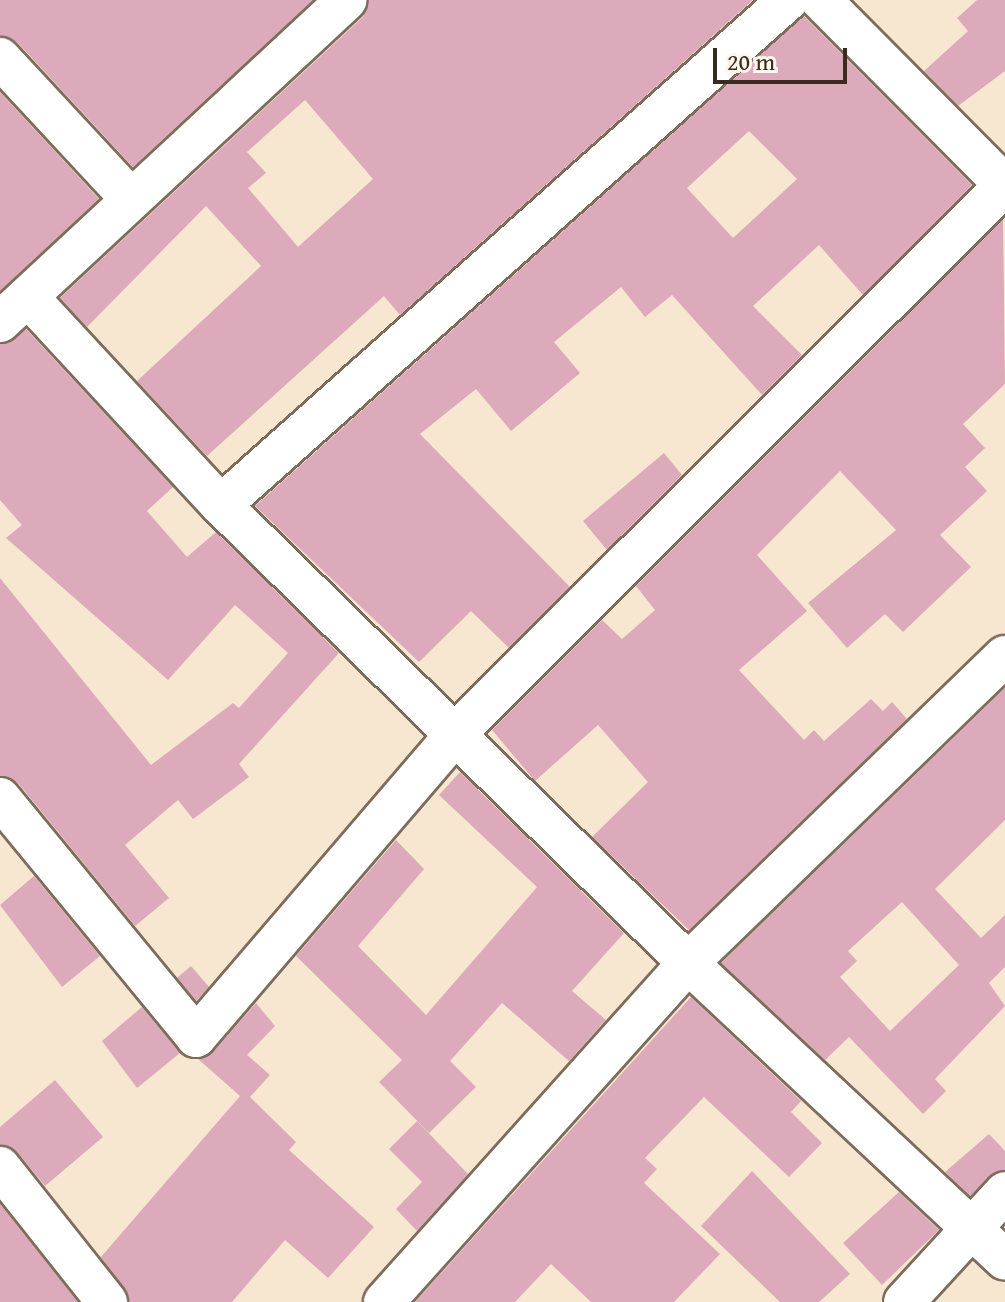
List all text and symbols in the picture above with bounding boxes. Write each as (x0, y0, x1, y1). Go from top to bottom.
scale bar (717, 32, 851, 82)
text: 20 m (727, 44, 775, 79)

